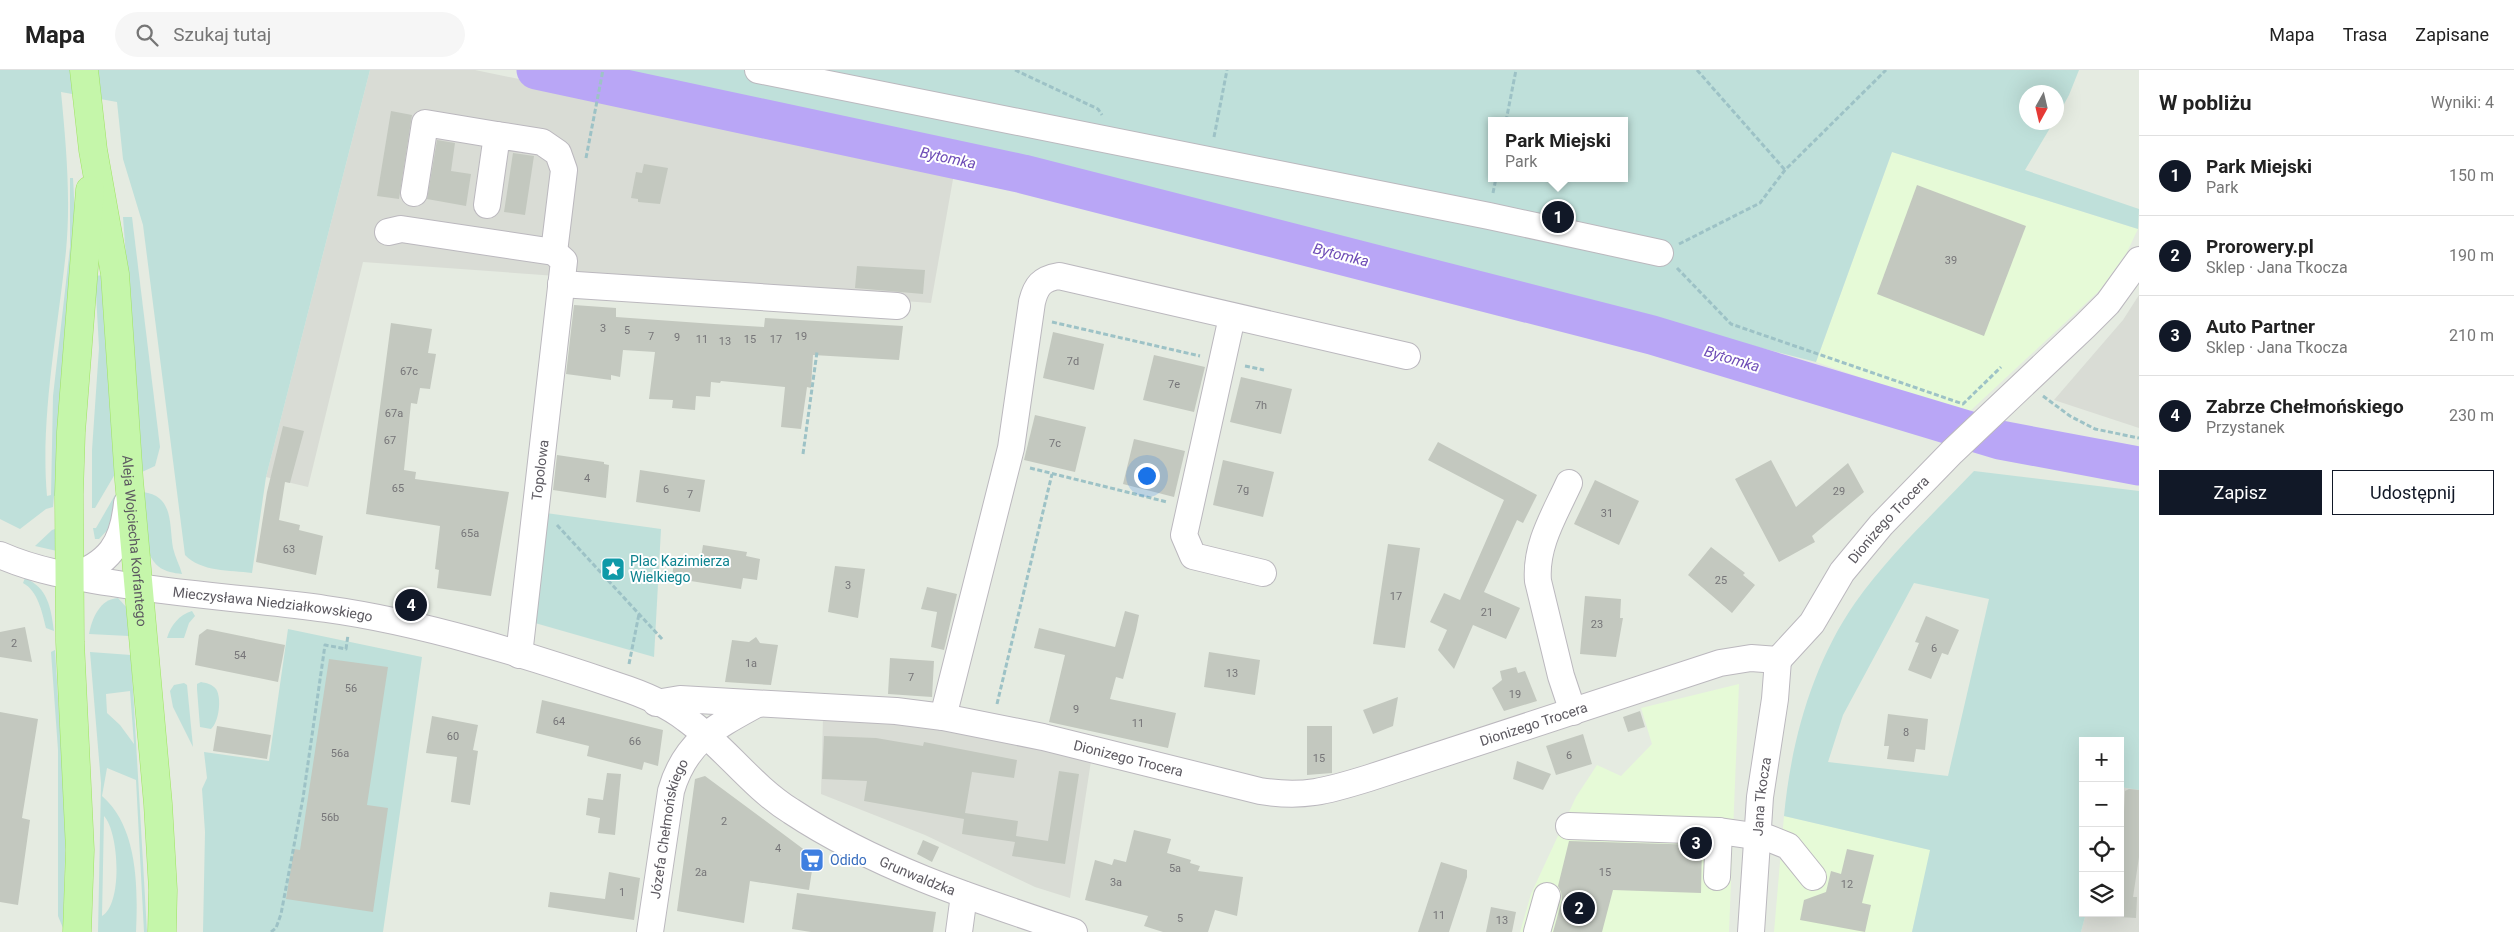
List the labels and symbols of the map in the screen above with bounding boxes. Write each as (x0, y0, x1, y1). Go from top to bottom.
north arrow (2019, 85, 2064, 130)
water label: Bytomka (918, 143, 978, 173)
pin: 1 (1542, 198, 1574, 236)
water label: Bytomka (1311, 239, 1371, 271)
house number: 39 (1945, 254, 1957, 267)
house number: 3 (600, 322, 606, 335)
house number: 5 (624, 324, 630, 337)
house number: 7 (648, 330, 654, 343)
house number: 19 (795, 330, 807, 343)
house number: 9 (674, 331, 680, 344)
house number: 11 (696, 333, 708, 346)
house number: 15 (744, 333, 756, 346)
house number: 17 (770, 333, 782, 346)
house number: 13 (719, 335, 731, 348)
water label: Bytomka (1702, 342, 1762, 376)
house number: 7d (1067, 355, 1079, 368)
house number: 67c (400, 365, 418, 378)
house number: 7e (1168, 378, 1180, 391)
house number: 7h (1255, 399, 1267, 412)
house number: 67a (385, 407, 403, 420)
house number: 67 (384, 434, 396, 447)
house number: 7c (1049, 437, 1061, 450)
street label: Topolowa (528, 439, 552, 501)
street label: Aleja Wojciecha Korfantego (119, 455, 150, 627)
your location (1134, 463, 1160, 489)
house number: 4 (584, 472, 590, 485)
street label: Dionizego Trocera (1845, 473, 1932, 566)
house number: 65 (392, 482, 404, 495)
house number: 6 (663, 483, 669, 496)
house number: 7g (1237, 483, 1249, 496)
house number: 29 (1833, 485, 1845, 498)
house number: 7 (687, 488, 693, 501)
house number: 31 (1601, 507, 1613, 520)
house number: 65a (461, 527, 479, 540)
house number: 63 (283, 543, 295, 556)
place label: Plac Kazimierza Wielkiego (630, 553, 730, 585)
place icon: Plac Kazimierza Wielkiego (600, 556, 626, 582)
house number: 25 (1715, 574, 1727, 587)
house number: 3 (845, 579, 851, 592)
street label: Mieczysława Niedziałkowskiego (172, 584, 374, 625)
pin: 4 (395, 586, 427, 624)
house number: 17 (1390, 590, 1402, 603)
house number: 21 (1481, 606, 1493, 619)
house number: 23 (1591, 618, 1603, 631)
house number: 2 (11, 637, 17, 650)
house number: 6 (1931, 642, 1937, 655)
house number: 54 (234, 649, 246, 662)
house number: 1a (745, 657, 757, 670)
house number: 13 (1226, 667, 1238, 680)
house number: 7 (908, 671, 914, 684)
house number: 56 (345, 682, 357, 695)
house number: 19 (1509, 688, 1521, 701)
street label: Dionizego Trocera (1478, 699, 1590, 749)
house number: 9 (1073, 703, 1079, 716)
house number: 64 (553, 715, 565, 728)
house number: 11 (1132, 717, 1144, 730)
house number: 8 (1903, 726, 1909, 739)
house number: 60 (447, 730, 459, 743)
house number: 66 (629, 735, 641, 748)
street label: Dionizego Trocera (1072, 737, 1185, 780)
house number: 56a (331, 747, 349, 760)
house number: 6 (1566, 749, 1572, 762)
house number: 15 (1313, 752, 1325, 765)
street label: Józefa Chełmońskiego (647, 756, 691, 900)
street label: Jana Tkocza (1749, 756, 1774, 836)
house number: 56b (321, 811, 339, 824)
house number: 2 (721, 815, 727, 828)
pin: 3 (1680, 824, 1712, 862)
house number: 4 (775, 842, 781, 855)
supermarket icon: Odido (799, 847, 825, 873)
place label: Odido (830, 852, 867, 868)
street label: Grunwaldzka (877, 853, 958, 899)
house number: 5a (1169, 862, 1181, 875)
house number: 2a (695, 866, 707, 879)
house number: 15 (1599, 866, 1611, 879)
house number: 3a (1110, 876, 1122, 889)
house number: 12 (1841, 878, 1853, 891)
house number: 1 (619, 886, 625, 899)
pin: 2 (1563, 889, 1595, 927)
house number: 11 (1433, 909, 1445, 922)
house number: 5 (1177, 912, 1183, 925)
house number: 13 (1496, 914, 1508, 927)

